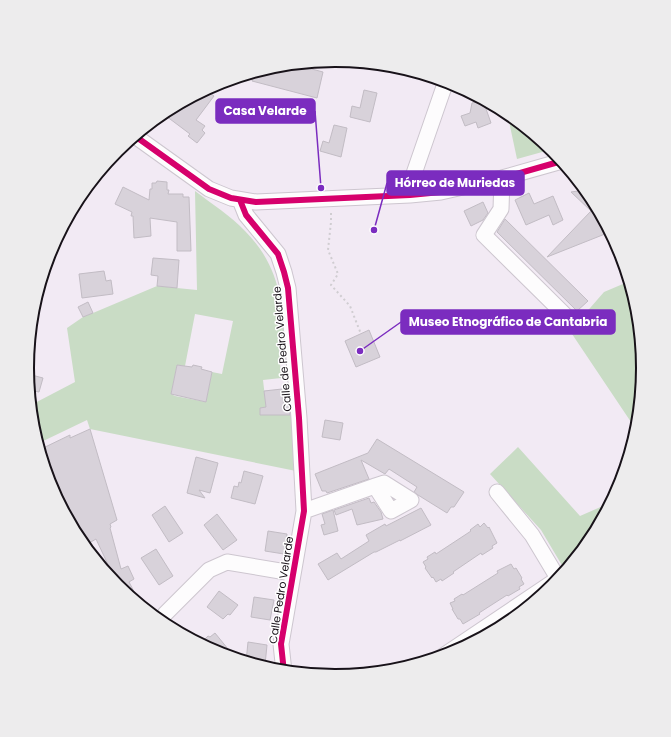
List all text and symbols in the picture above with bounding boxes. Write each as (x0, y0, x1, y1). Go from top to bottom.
callout: Casa Velarde (216, 99, 315, 123)
text: Casa Velarde (223, 102, 307, 119)
callout: Hórreo de Muriedas (387, 171, 524, 195)
text: Hórreo de Muriedas (395, 174, 516, 191)
street label: Calle de Pedro Velarde (269, 285, 295, 412)
callout: Museo Etnográfico de Cantabria (401, 310, 615, 334)
text: Museo Etnográfico de Cantabria (409, 313, 607, 330)
street label: Calle Pedro Velarde (265, 535, 297, 645)

